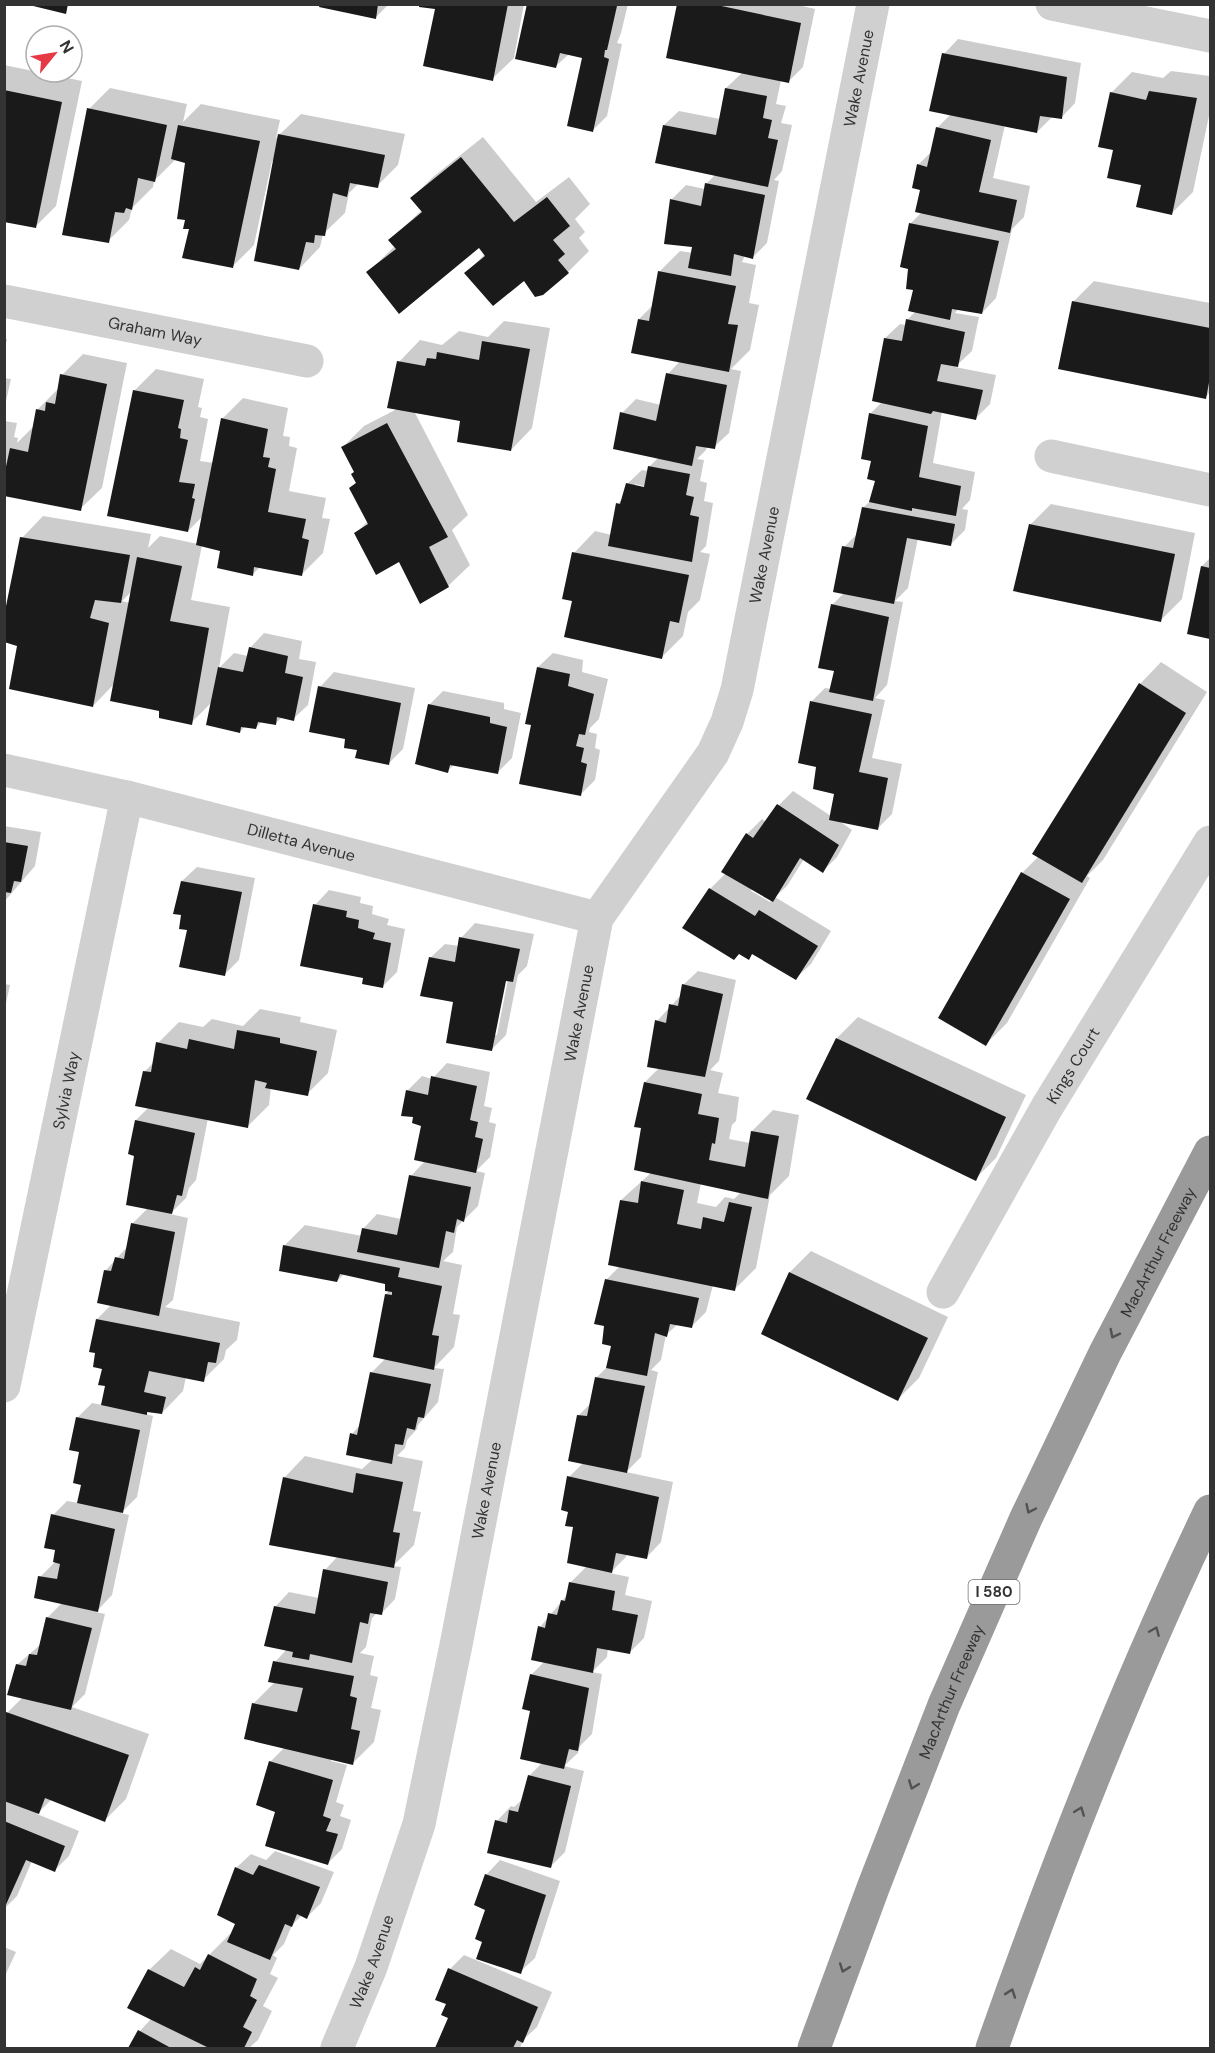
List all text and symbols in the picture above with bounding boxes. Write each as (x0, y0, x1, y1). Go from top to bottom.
north arrow (24, 24, 84, 84)
street label: Wake Avenue (839, 28, 879, 129)
text: N (55, 36, 79, 57)
street label: Graham Way (106, 312, 204, 351)
street label: Wake Avenue (744, 505, 784, 605)
street label: Dilletta Avenue (245, 818, 358, 866)
street label: Wake Avenue (559, 963, 599, 1064)
street label: Kings Court (1042, 1024, 1104, 1108)
street label: Sylvia Way (48, 1050, 85, 1131)
street label: MacArthur Freeway (1116, 1183, 1201, 1321)
one-way arrow (1110, 1327, 1122, 1338)
street label: Wake Avenue (467, 1440, 506, 1541)
one-way arrow (1026, 1503, 1038, 1514)
road number: I 580 (968, 1580, 1020, 1604)
street label: MacArthur Freeway (914, 1621, 989, 1762)
one-way arrow (1148, 1626, 1160, 1637)
one-way arrow (907, 1780, 920, 1790)
one-way arrow (1072, 1806, 1085, 1817)
street label: Wake Avenue (345, 1912, 399, 2012)
one-way arrow (838, 1962, 851, 1973)
one-way arrow (1004, 1988, 1016, 1999)

